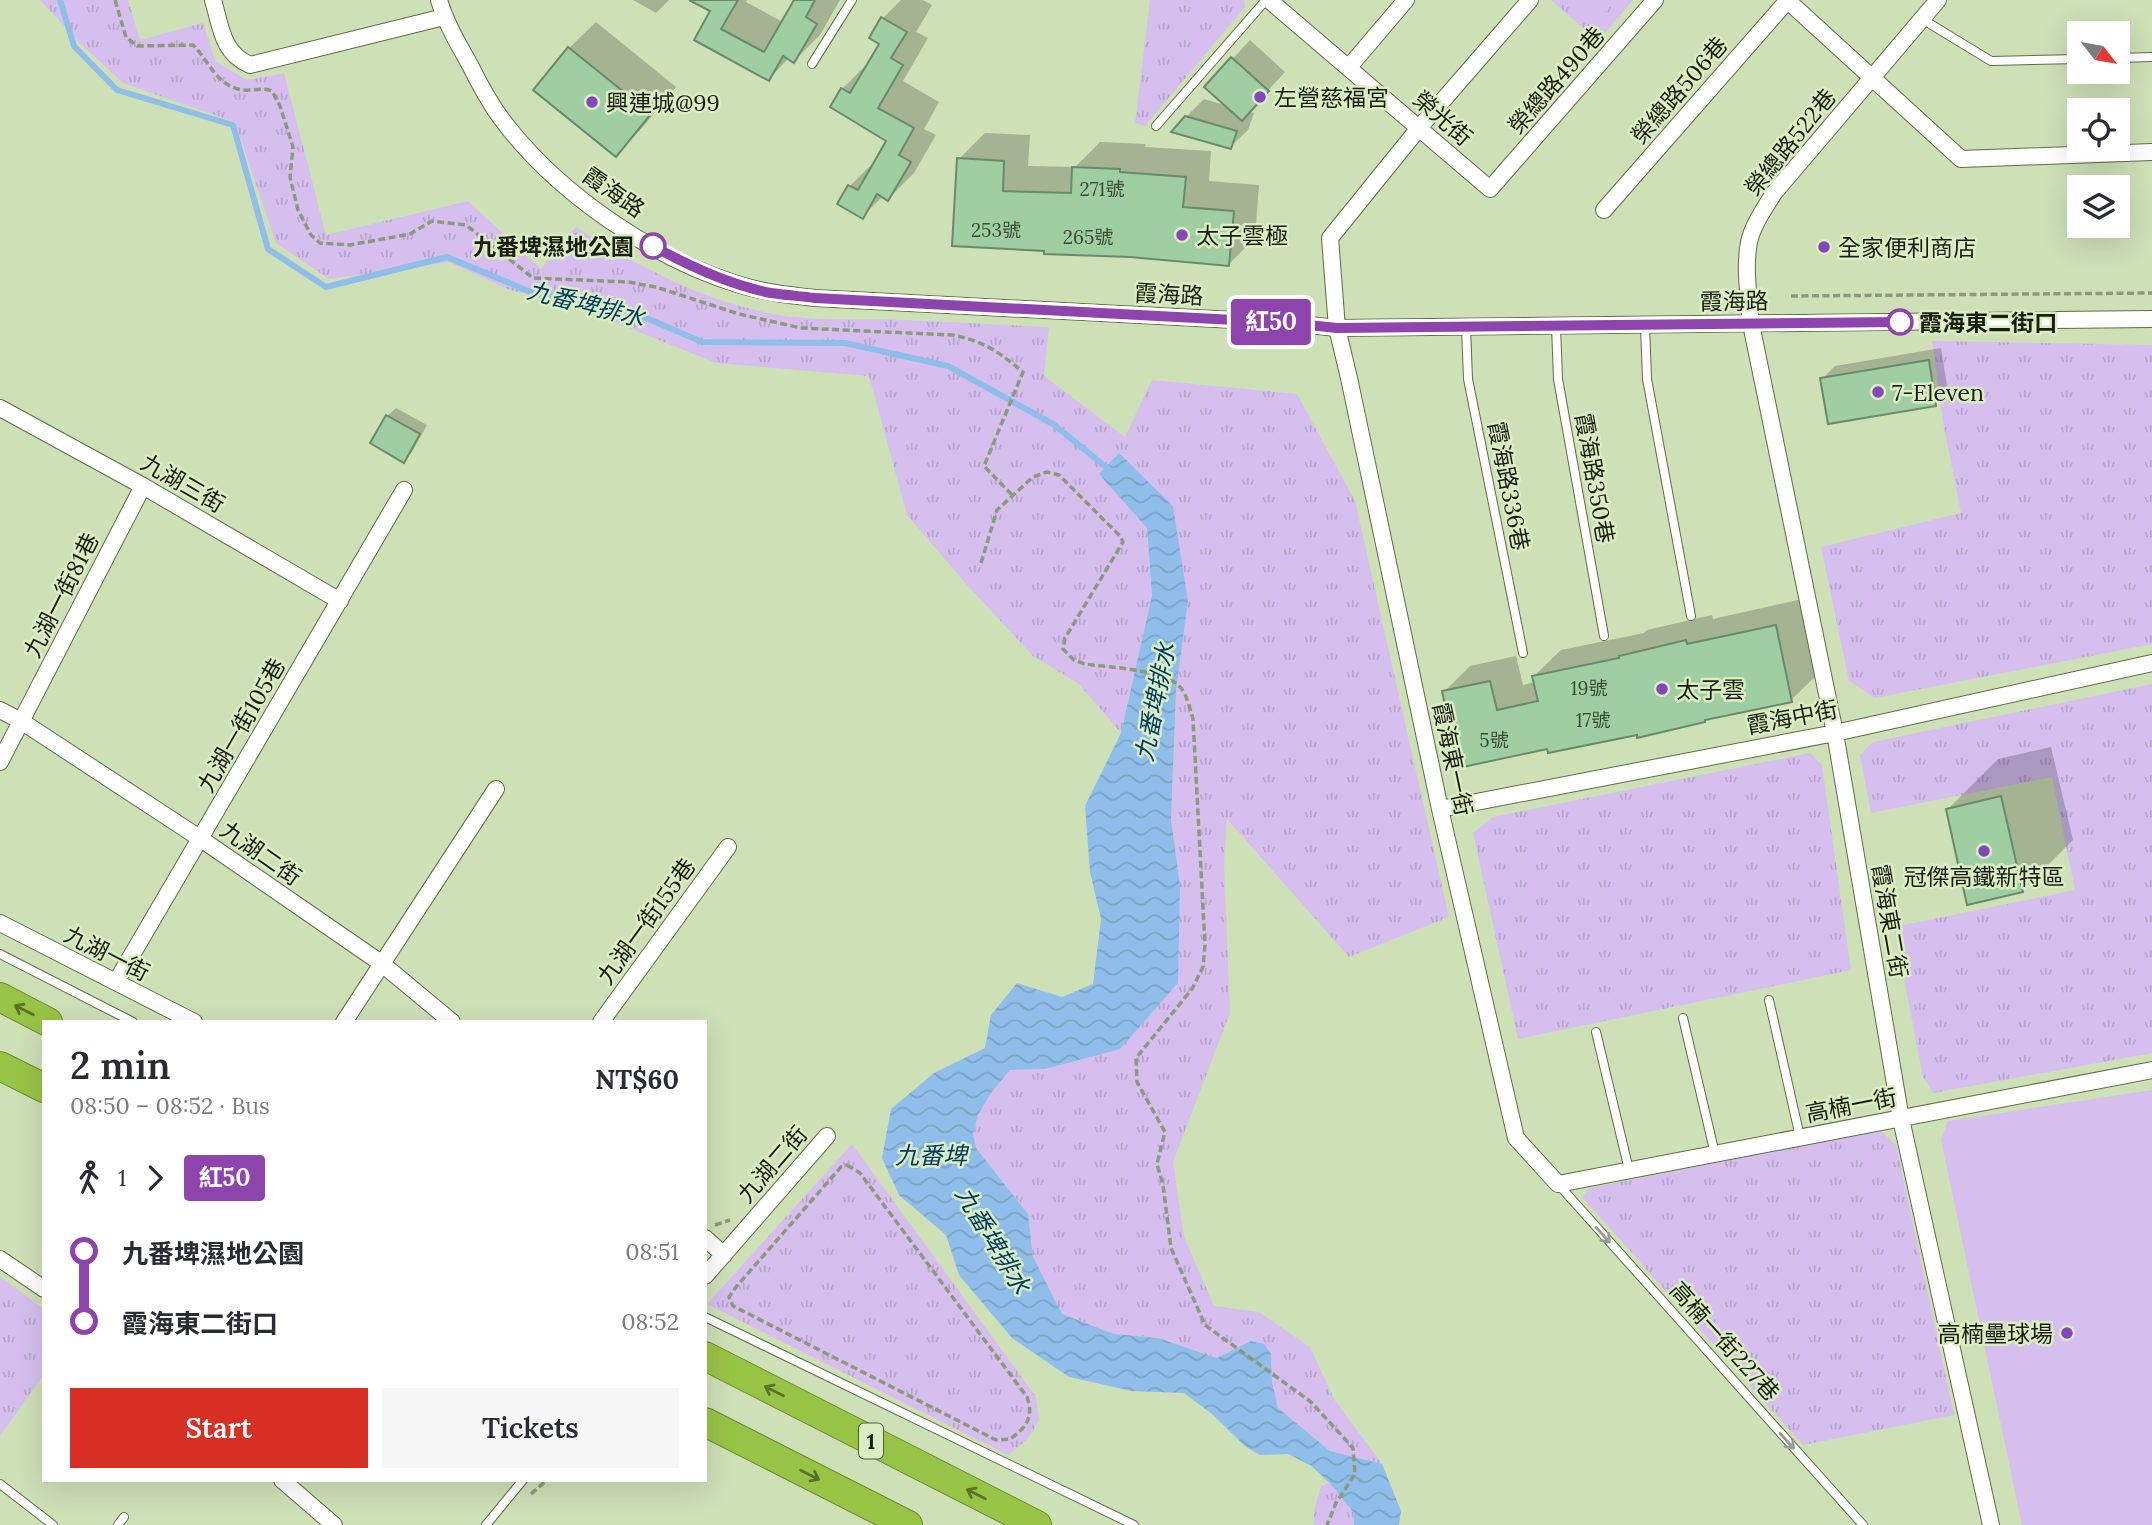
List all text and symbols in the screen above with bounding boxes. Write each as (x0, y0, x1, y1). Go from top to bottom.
street label: 榮總路490巷 (1502, 21, 1610, 139)
north arrow (2067, 21, 2130, 84)
map controls (2067, 21, 2130, 238)
street label: 榮總路506巷 (1625, 31, 1733, 149)
place label: 左營慈福宮 (1274, 83, 1389, 112)
street label: 榮總路522巷 (1738, 83, 1842, 201)
street label: 榮光街 (1407, 84, 1479, 152)
place label: 興連城@99 (606, 88, 720, 117)
marker: 左營慈福宮 (1252, 89, 1268, 105)
marker: 興連城@99 (584, 94, 600, 110)
button: locate (2067, 98, 2130, 161)
street label: 霞海路 (577, 160, 651, 224)
button: layers (2067, 175, 2130, 238)
house number: 271號 (1080, 177, 1124, 201)
house number: 253號 (971, 218, 1021, 242)
place label: 太子雲極 (1196, 221, 1288, 250)
house number: 265號 (1063, 225, 1113, 249)
marker: 太子雲極 (1174, 227, 1190, 243)
place label: 九番埤濕地公園 (473, 232, 634, 261)
marker: 九番埤濕地公園 (640, 233, 666, 259)
place label: 全家便利商店 (1838, 233, 1976, 262)
marker: 全家便利商店 (1816, 239, 1832, 255)
water label: 九番埤排水 (524, 274, 649, 334)
street label: 霞海路 (1134, 278, 1204, 310)
street label: 霞海路 (1699, 286, 1769, 316)
line badge: 紅50 (1231, 299, 1311, 345)
text: 紅50 (1245, 306, 1297, 337)
place label: 霞海東二街口 (1919, 308, 2057, 337)
marker: 霞海東二街口 (1887, 309, 1913, 335)
place label: 7-Eleven (1892, 378, 1984, 407)
marker: 7-Eleven (1870, 384, 1886, 400)
street label: 霞海路350巷 (1569, 411, 1621, 545)
street label: 霞海路336巷 (1482, 419, 1536, 553)
street label: 九湖三街 (136, 447, 230, 519)
street label: 九湖一街81巷 (17, 528, 105, 662)
water label: 九番埤排水 (1128, 639, 1182, 764)
street label: 九湖一街105巷 (191, 653, 291, 797)
place label: 太子雲 (1676, 675, 1745, 704)
house number: 19號 (1571, 676, 1607, 700)
marker: 太子雲 (1654, 681, 1670, 697)
street label: 霞海中街 (1744, 694, 1840, 740)
street label: 霞海東一街 (1427, 700, 1479, 818)
house number: 17號 (1576, 708, 1610, 732)
house number: 5號 (1479, 728, 1509, 752)
street label: 九湖二街 (215, 815, 307, 891)
marker: 冠傑高鐵新特區 (1976, 843, 1992, 859)
street label: 九湖一街155巷 (591, 852, 701, 990)
street label: 霞海東二街 (1866, 862, 1914, 980)
place label: 冠傑高鐵新特區 (1904, 862, 2065, 891)
street label: 九湖一街 (59, 919, 155, 987)
one-way arrow (14, 1002, 35, 1016)
text: 2 min (70, 1041, 171, 1089)
text: NT$60 (595, 1063, 679, 1096)
street label: 高楠一街 (1803, 1082, 1899, 1128)
text: 08:50 – 08:52 · Bus (70, 1091, 270, 1120)
street label: 九湖二街 (731, 1120, 813, 1208)
water label: 九番埤 (895, 1140, 970, 1171)
icon: walk (70, 1159, 108, 1197)
icon: forward (136, 1159, 174, 1197)
text: 紅50 (198, 1162, 251, 1193)
text: 1 (118, 1163, 126, 1192)
water label: 九番埤排水 (949, 1181, 1038, 1300)
one-way arrow (1595, 1225, 1611, 1243)
text: 九番埤濕地公園 (122, 1237, 304, 1270)
text: 08:51 (625, 1237, 679, 1266)
street label: 高楠一街227巷 (1664, 1275, 1786, 1407)
text: 霞海東二街口 (122, 1307, 278, 1340)
text: 08:52 (621, 1307, 679, 1336)
place label: 高楠壘球場 (1938, 1319, 2053, 1348)
marker: 高楠壘球場 (2059, 1325, 2075, 1341)
one-way arrow (764, 1383, 785, 1397)
button: Start (70, 1388, 368, 1468)
button: Tickets (382, 1388, 679, 1468)
road number: 1 (859, 1424, 883, 1458)
one-way arrow (1779, 1432, 1796, 1449)
one-way arrow (799, 1469, 820, 1483)
one-way arrow (966, 1487, 987, 1501)

